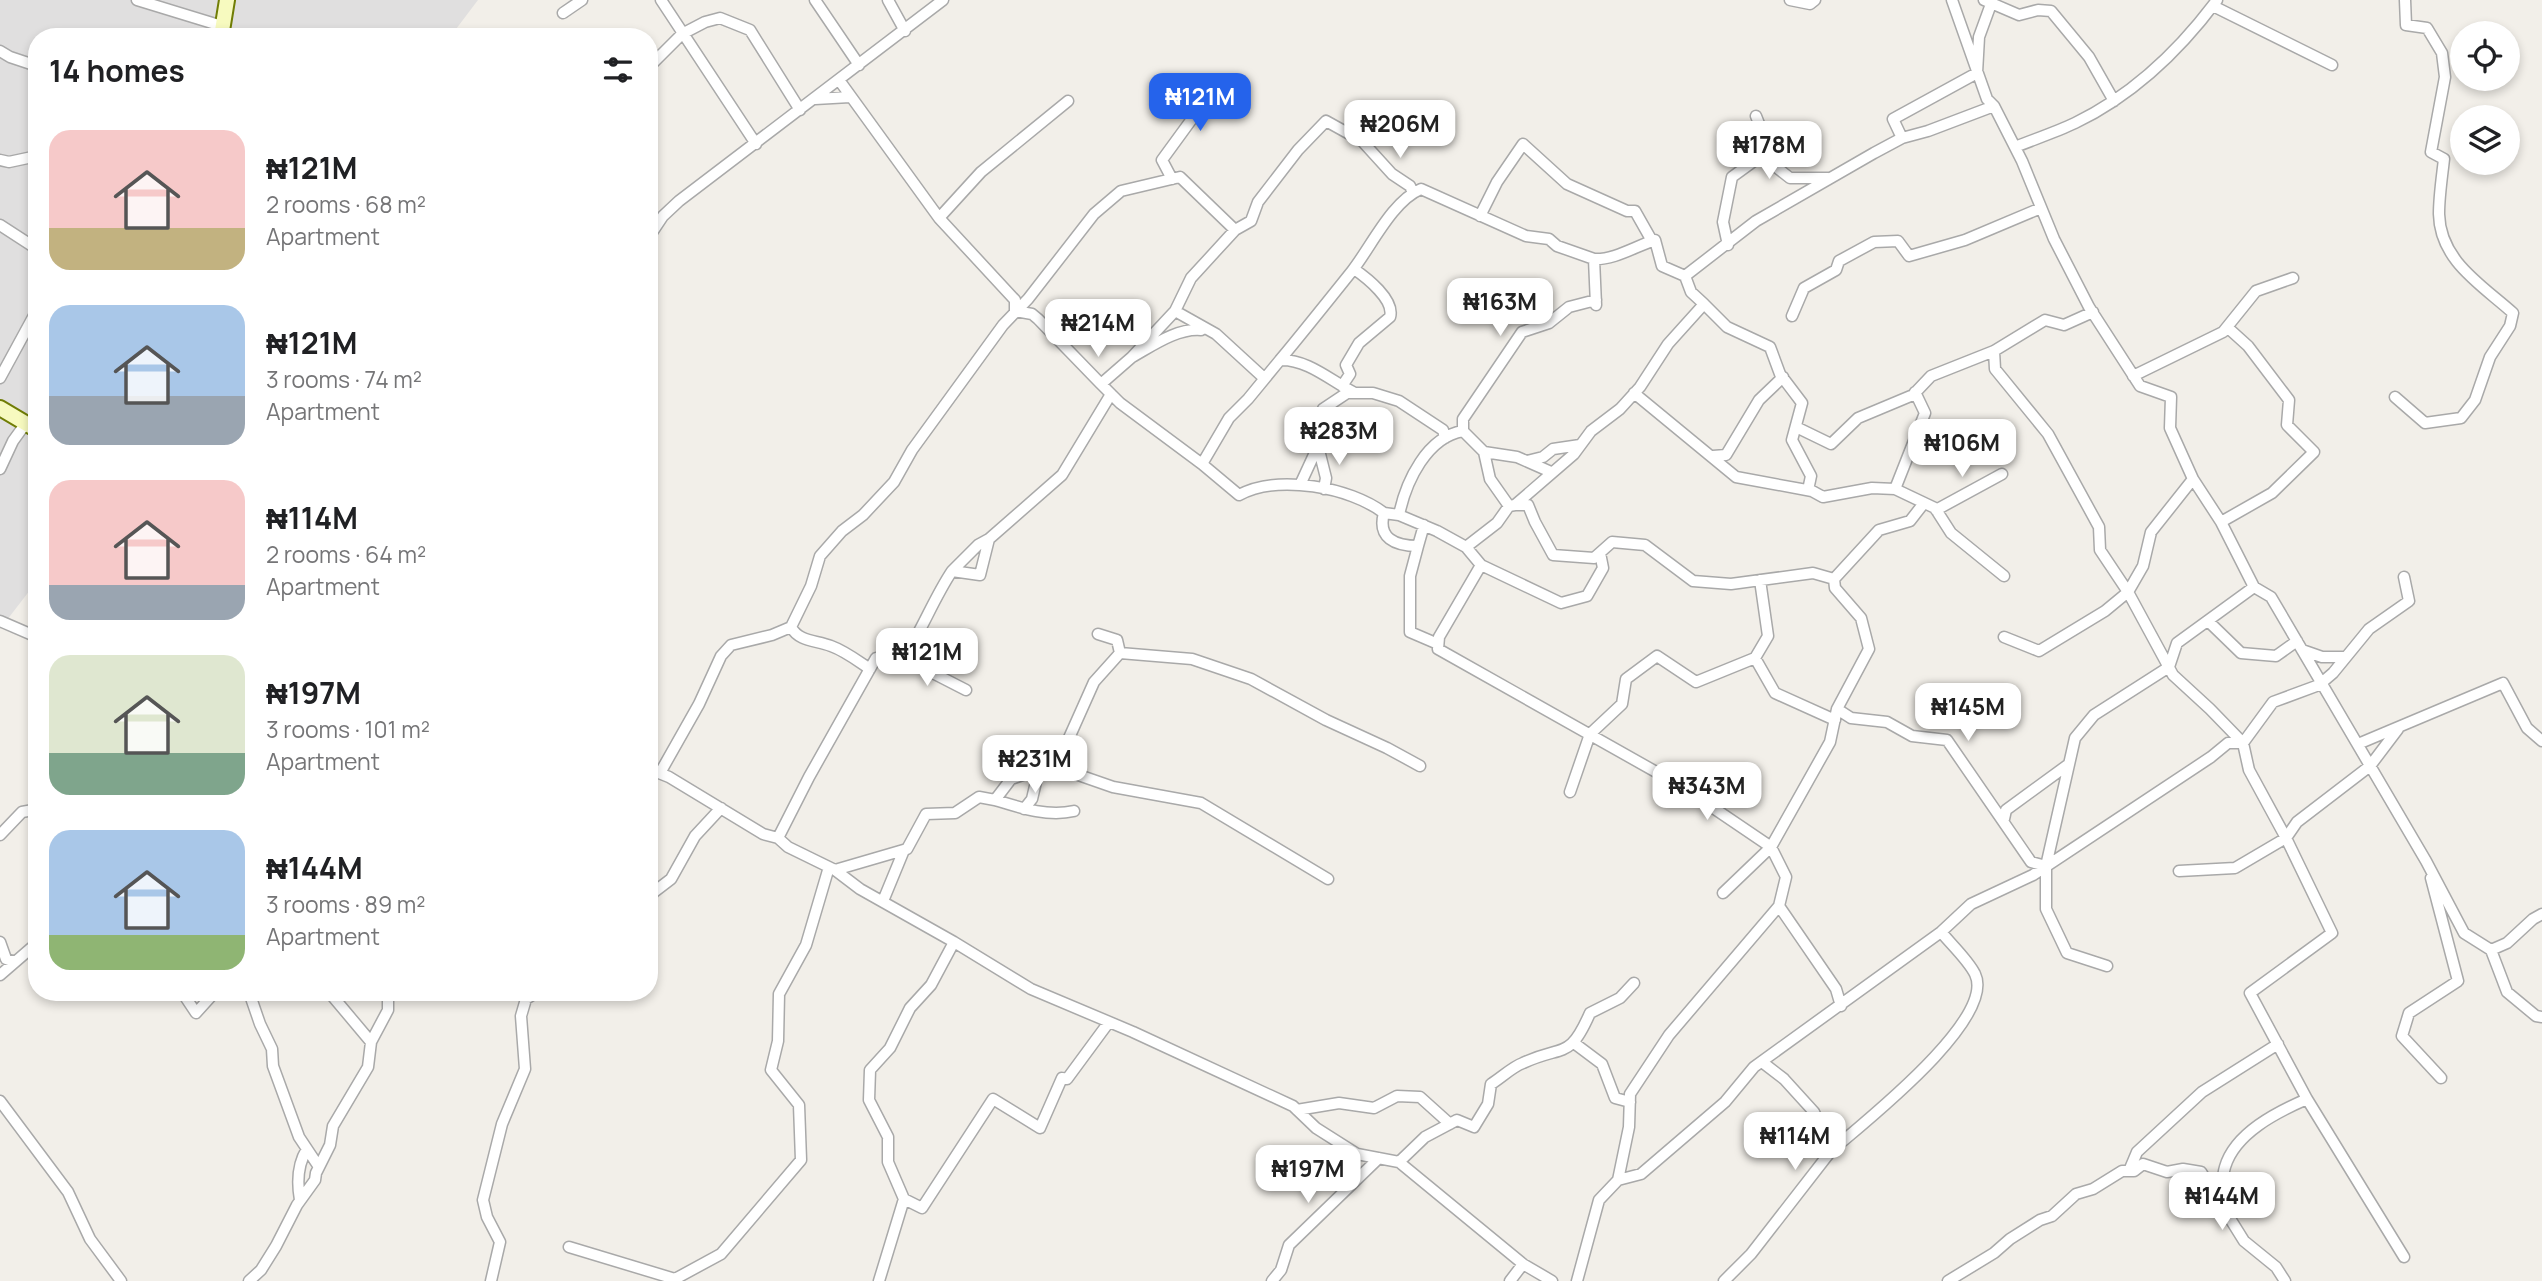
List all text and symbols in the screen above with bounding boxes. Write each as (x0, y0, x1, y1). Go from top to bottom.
map controls (2450, 21, 2520, 175)
button: locate (2450, 21, 2520, 91)
text: 14 homes (49, 50, 185, 91)
icon: filters (599, 51, 637, 89)
pin: ₦121M (1151, 74, 1249, 133)
text: ₦121M (1165, 80, 1235, 112)
pin: ₦206M (1351, 100, 1449, 160)
button: layers (2450, 105, 2520, 175)
text: ₦206M (1360, 107, 1440, 139)
pin: ₦178M (1720, 122, 1818, 181)
text: ₦178M (1733, 128, 1805, 160)
text: ₦121M (266, 147, 357, 188)
icon: home (105, 158, 189, 242)
text: 2 rooms · 68 m² (266, 188, 426, 220)
text: Apartment (266, 220, 380, 252)
pin: ₦163M (1451, 278, 1549, 338)
text: ₦163M (1463, 285, 1537, 317)
pin: ₦214M (1049, 300, 1147, 359)
text: ₦214M (1061, 306, 1135, 338)
text: ₦121M (266, 322, 357, 363)
icon: home (105, 333, 189, 417)
text: 3 rooms · 74 m² (266, 363, 422, 395)
text: Apartment (266, 395, 380, 427)
pin: ₦283M (1290, 407, 1388, 467)
text: ₦283M (1300, 414, 1378, 446)
pin: ₦106M (1913, 420, 2011, 479)
text: ₦106M (1924, 426, 2000, 458)
text: ₦114M (266, 497, 358, 538)
icon: home (105, 508, 189, 592)
text: 2 rooms · 64 m² (266, 538, 426, 570)
text: Apartment (266, 570, 380, 602)
pin: ₦121M (878, 628, 976, 688)
text: ₦121M (892, 635, 962, 667)
text: ₦197M (266, 672, 361, 713)
icon: home (105, 683, 189, 767)
pin: ₦145M (1919, 684, 2017, 743)
text: ₦145M (1931, 690, 2005, 722)
text: 3 rooms · 101 m² (266, 713, 430, 745)
pin: ₦231M (986, 736, 1084, 795)
text: ₦231M (998, 742, 1072, 774)
text: Apartment (266, 745, 380, 777)
pin: ₦343M (1658, 762, 1756, 822)
text: ₦343M (1668, 769, 1746, 801)
text: ₦144M (266, 847, 363, 888)
icon: home (105, 858, 189, 942)
text: 3 rooms · 89 m² (266, 888, 426, 920)
text: Apartment (266, 920, 380, 952)
pin: ₦114M (1746, 1112, 1844, 1172)
text: ₦114M (1760, 1119, 1830, 1151)
pin: ₦197M (1259, 1146, 1357, 1205)
text: ₦197M (1272, 1152, 1344, 1184)
pin: ₦144M (2173, 1172, 2271, 1232)
text: ₦144M (2185, 1179, 2259, 1211)

